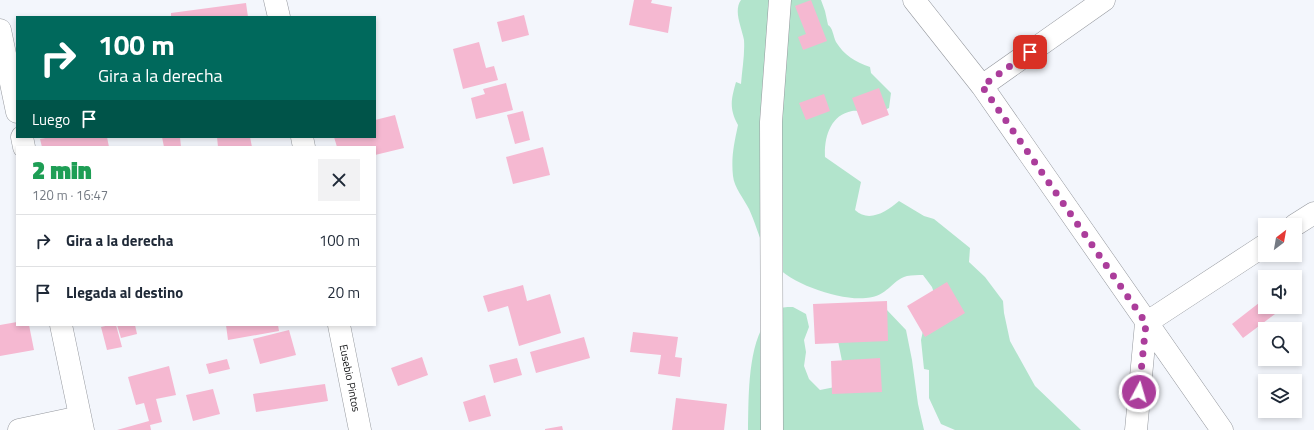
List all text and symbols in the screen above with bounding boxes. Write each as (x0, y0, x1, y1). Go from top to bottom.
text: 100 m (98, 23, 175, 66)
icon: right (32, 32, 84, 84)
pin (1013, 35, 1047, 69)
icon: arrive (1019, 41, 1041, 63)
text: Gira a la derecha (98, 62, 223, 89)
text: Luego (32, 108, 70, 131)
icon: arrive (78, 108, 100, 130)
text: 2 min (32, 152, 92, 188)
button: close (318, 159, 360, 201)
text: 120 m · 16:47 (32, 185, 108, 205)
north arrow (1258, 218, 1302, 262)
map controls (1258, 218, 1302, 418)
text: Gira a la derecha (66, 229, 173, 252)
text: 100 m (319, 229, 360, 252)
icon: right (32, 230, 54, 252)
button: sound (1258, 270, 1302, 314)
text: Llegada al destino (66, 281, 183, 304)
text: 20 m (327, 281, 360, 304)
icon: arrive (32, 282, 54, 304)
button: search (1258, 322, 1302, 366)
street label: Eusebio Pintos (336, 343, 364, 413)
position arrow (1118, 371, 1160, 413)
button: layers (1258, 374, 1302, 418)

